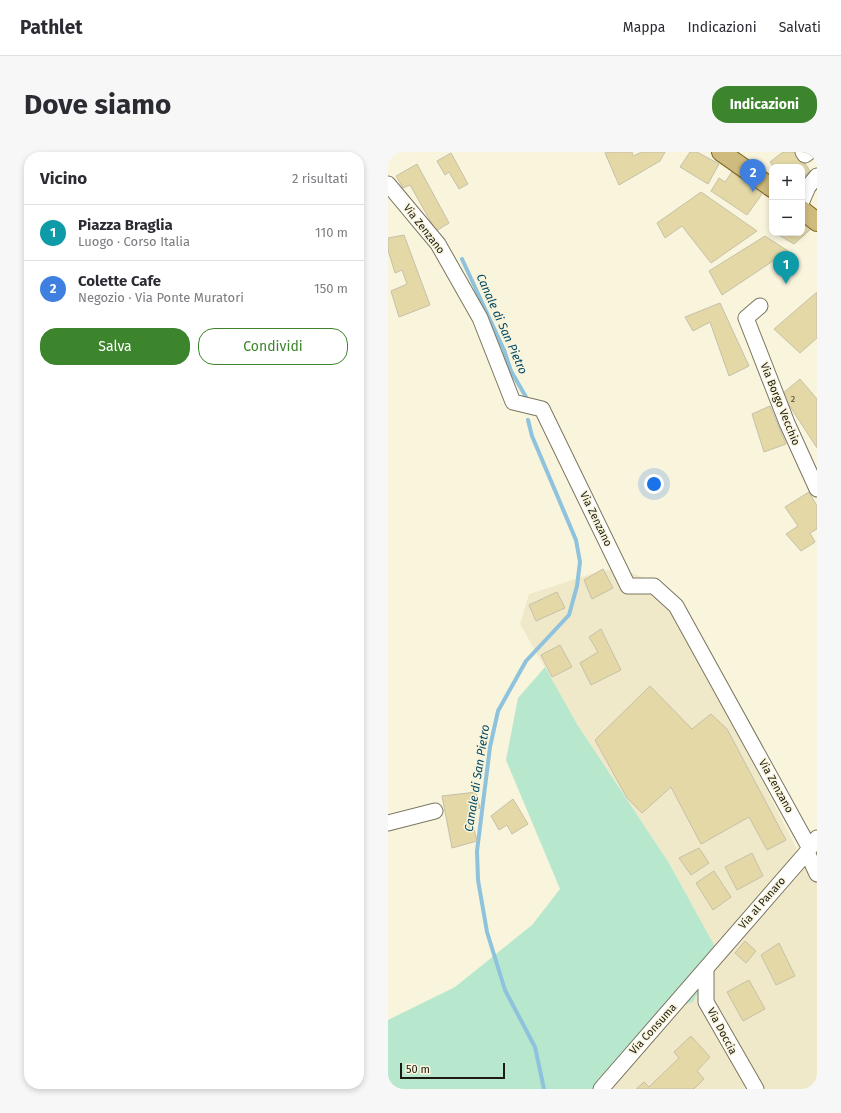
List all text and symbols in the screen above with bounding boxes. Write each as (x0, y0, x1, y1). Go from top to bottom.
text: Pathlet (20, 16, 83, 39)
text: Mappa (623, 19, 665, 36)
text: Indicazioni (687, 19, 757, 36)
text: Salvati (779, 19, 821, 36)
button: Indicazioni (712, 86, 817, 123)
text: Dove siamo (24, 88, 171, 121)
pin: 2 (740, 159, 766, 192)
map controls (769, 164, 805, 236)
button: + (769, 164, 805, 200)
text: Vicino (40, 168, 87, 189)
text: 2 risultati (292, 171, 348, 186)
button: − (769, 200, 805, 236)
street label: Via Zenzano (401, 202, 447, 256)
text: Piazza Braglia (78, 216, 173, 234)
text: 1 (50, 225, 56, 240)
text: 110 m (315, 225, 348, 240)
text: Luogo · Corso Italia (78, 234, 190, 249)
pin: 1 (773, 251, 799, 284)
text: Colette Cafe (78, 272, 161, 290)
water label: Canale di San Pietro (474, 272, 530, 376)
text: 2 (50, 281, 56, 296)
text: 150 m (314, 281, 348, 296)
text: Negozio · Via Ponte Muratori (78, 290, 244, 305)
button: Salva (40, 328, 190, 365)
button: Condividi (198, 328, 348, 365)
street label: Via Borgo Vecchio (757, 361, 803, 447)
house number: 2 (791, 394, 795, 404)
your location (644, 474, 664, 494)
street label: Via Zenzano (577, 489, 615, 549)
water label: Canale di San Pietro (462, 723, 492, 833)
street label: Via Zenzano (756, 757, 796, 815)
street label: Via al Panaro (736, 874, 788, 932)
street label: Via Consuma (627, 1001, 679, 1057)
street label: Via Doccia (704, 1005, 740, 1057)
scale bar (400, 1061, 505, 1080)
text: 50 m (406, 1063, 430, 1076)

